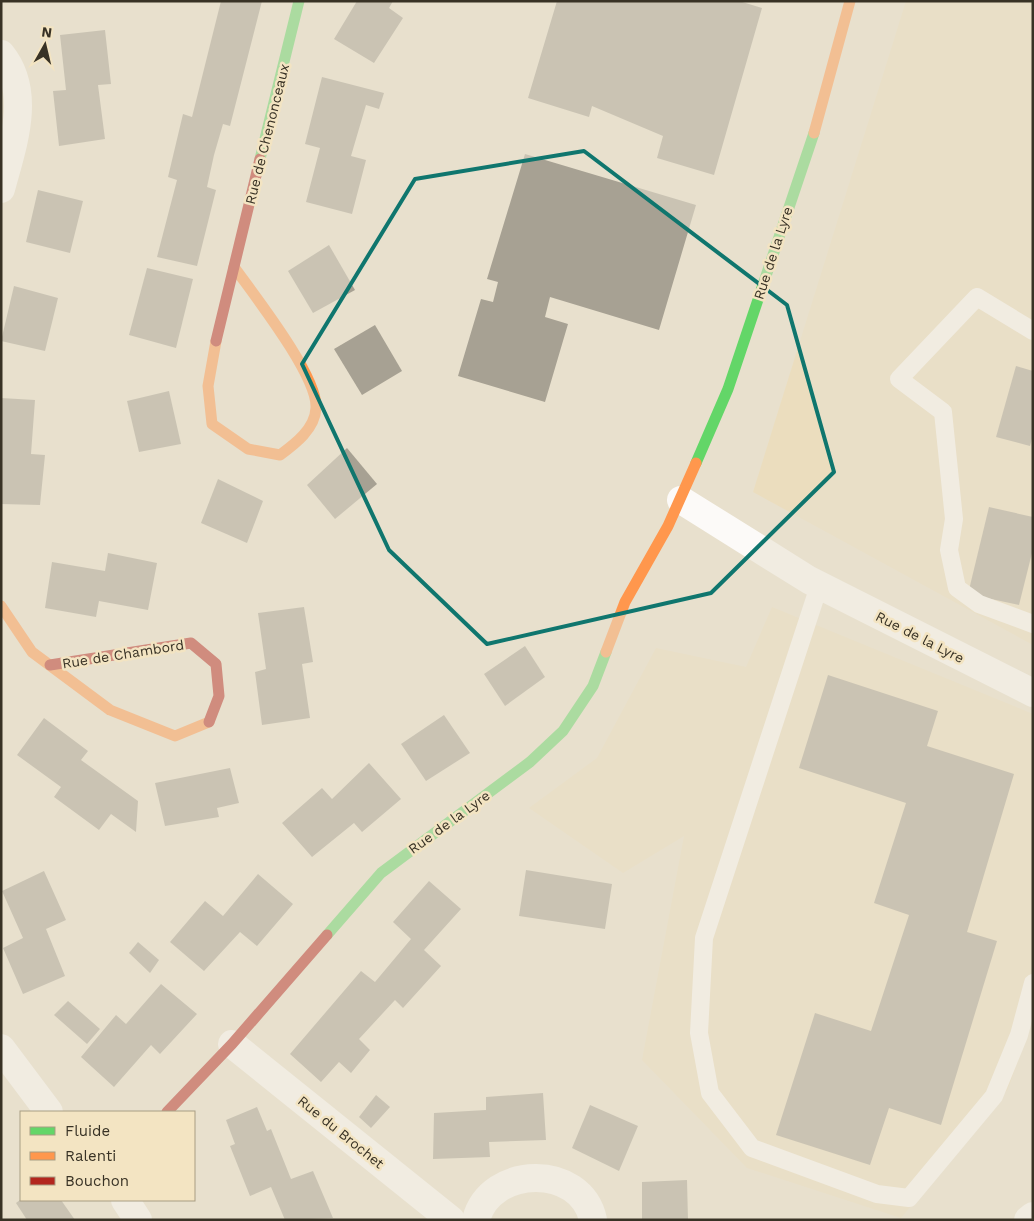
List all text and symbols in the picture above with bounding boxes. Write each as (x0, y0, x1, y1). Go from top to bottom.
north arrow (20, 20, 70, 70)
text: N (41, 23, 53, 41)
street label: Rue de Chenonceaux (242, 62, 292, 206)
street label: Rue de la Lyre (750, 204, 796, 302)
street label: Rue de la Lyre (873, 608, 967, 666)
street label: Rue de Chambord (61, 636, 185, 672)
street label: Rue de la Lyre (405, 787, 493, 857)
street label: Rue du Brochet (295, 1092, 387, 1172)
legend (20, 1111, 195, 1201)
text: Fluide (65, 1122, 110, 1140)
text: Ralenti (65, 1147, 116, 1165)
text: Bouchon (65, 1172, 129, 1190)

